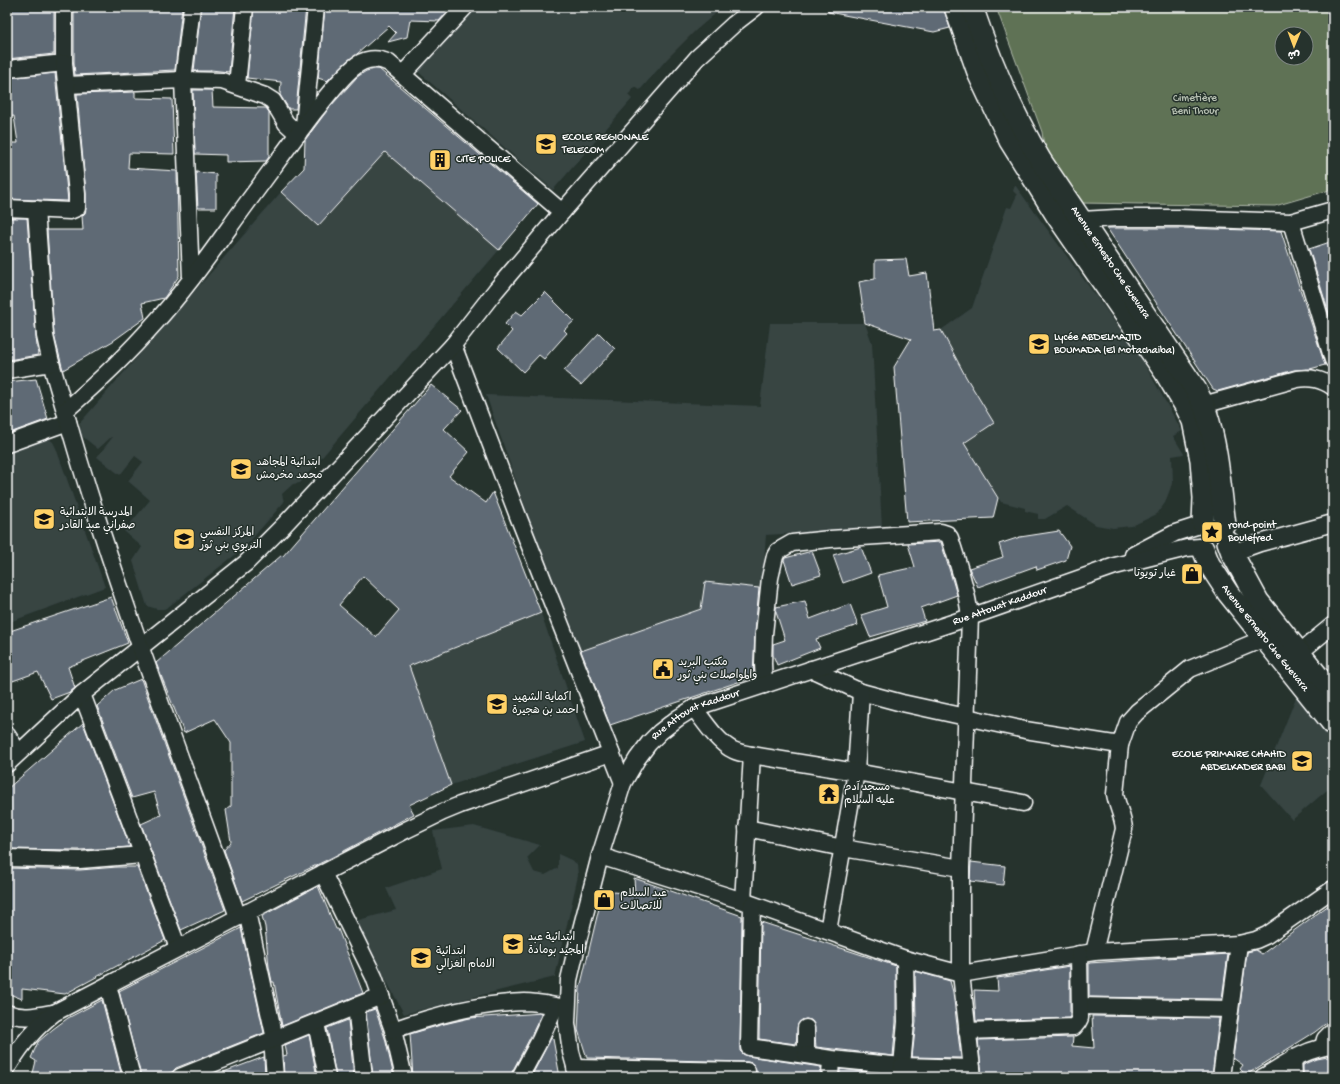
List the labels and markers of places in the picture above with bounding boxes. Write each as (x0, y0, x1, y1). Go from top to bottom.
school or university icon: ECOLE REGIONALE TELECOM (533, 131, 559, 157)
place label: ECOLE REGIONALE TELECOM (561, 132, 649, 157)
building icon: CITE POLICE (427, 147, 453, 173)
place label: CITE POLICE (456, 154, 512, 166)
school or university icon: Lycée ABDELMAJID BOUMADA (El Motachaiba) (1026, 331, 1052, 357)
place label: Lycée ABDELMAJID BOUMADA (El Motachaiba) (1053, 332, 1175, 357)
school or university icon: ابتدائية المجاهد محمد مخرمش (228, 456, 254, 482)
place label: ابتدائية المجاهد محمد مخرمش (256, 456, 322, 482)
school or university icon: المدرسة الابتدائية صفراني عبد القادر (31, 506, 57, 532)
place label: المدرسة الابتدائية صفراني عبد القادر (59, 506, 135, 535)
place icon: rond-point Boulefred (1199, 519, 1225, 545)
place label: rond-point Boulefred (1227, 520, 1277, 545)
school or university icon: المركز النفسي التربوي بني ثور (171, 526, 197, 552)
place label: المركز النفسي التربوي بني ثور (199, 526, 262, 555)
shop icon: غيار تويوتا (1179, 561, 1205, 587)
place label: غيار تويوتا (1134, 567, 1176, 580)
public building icon: مكتب البريد والمواصلات بني ثور (650, 656, 676, 682)
place label: مكتب البريد والمواصلات بني ثور (677, 656, 757, 685)
school or university icon: اكماية الشهيد احمد بن هجيرة (484, 691, 510, 717)
place label: اكماية الشهيد احمد بن هجيرة (512, 691, 579, 717)
school or university icon: ECOLE PRIMAIRE CHAHID ABDELKADER BABI (1289, 748, 1315, 774)
place label: ECOLE PRIMAIRE CHAHID ABDELKADER BABI (1172, 749, 1287, 774)
place label: مسجد آدم عليه السلام (844, 780, 895, 808)
temple icon: مسجد آدم عليه السلام (816, 781, 842, 807)
shop icon: عبد السلام للاتصالات (591, 887, 617, 913)
place label: عبد السلام للاتصالات (620, 887, 667, 913)
school or university icon: ابتدائية عبد المجيد بومادة (500, 931, 526, 957)
place label: ابتدائية عبد المجيد بومادة (528, 931, 584, 957)
school or university icon: ابتدائية الامام الغزالي (408, 945, 434, 971)
place label: ابتدائية الامام الغزالي (436, 945, 495, 974)

